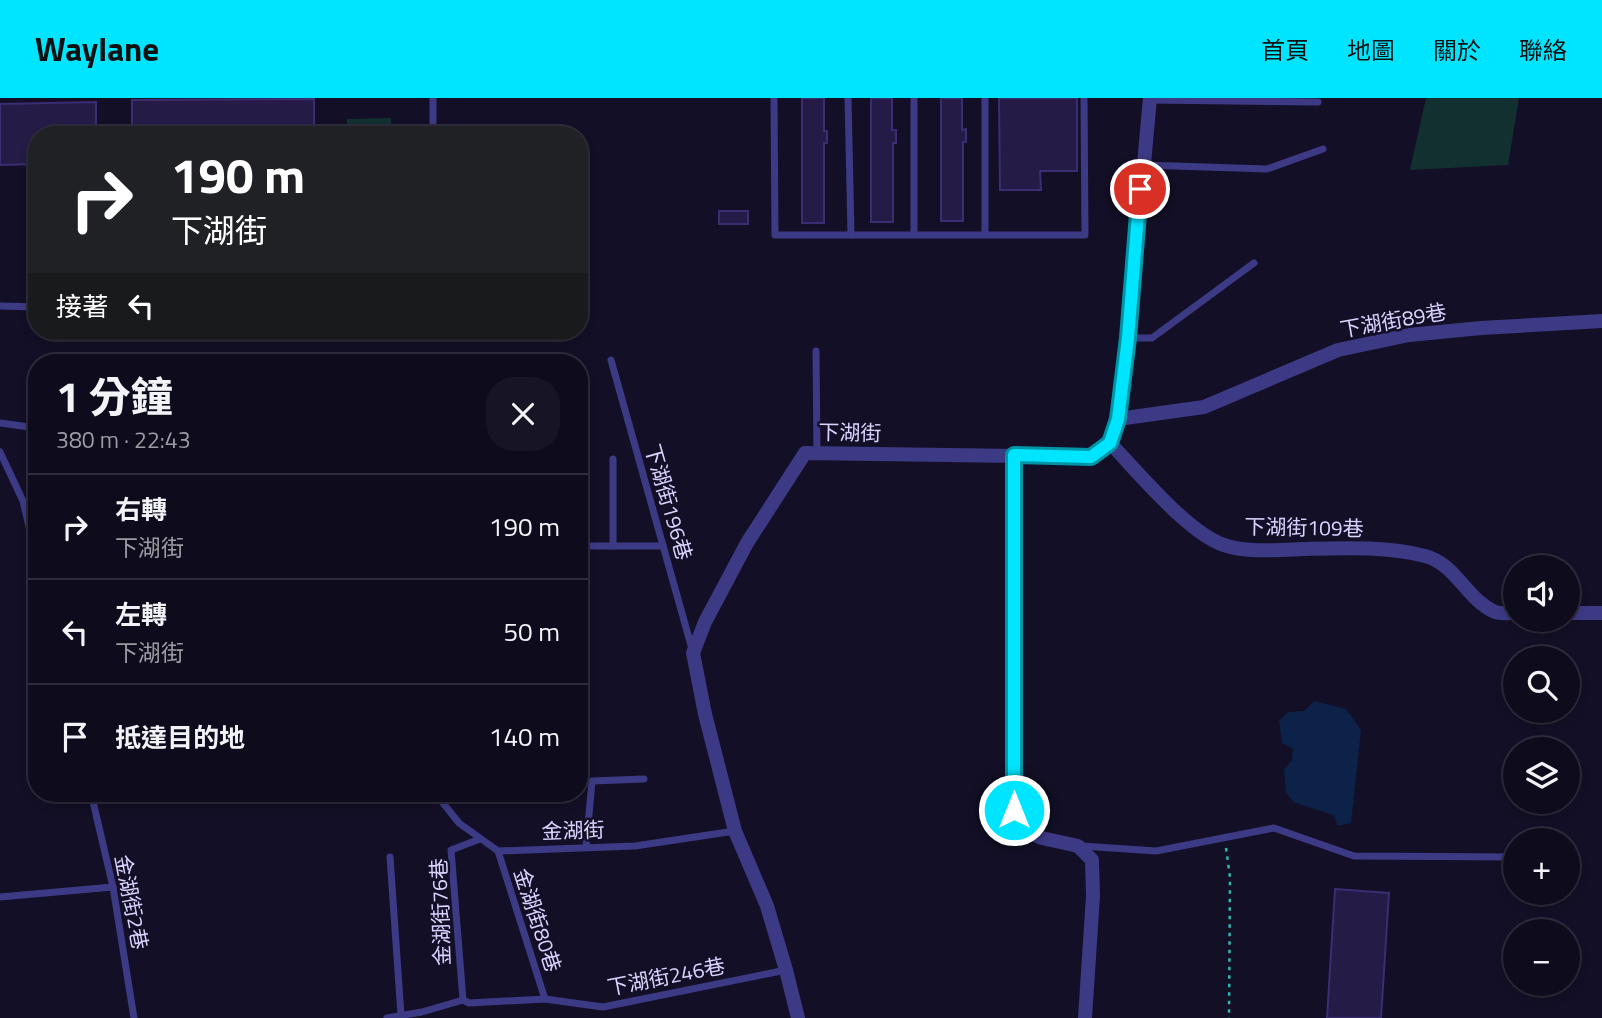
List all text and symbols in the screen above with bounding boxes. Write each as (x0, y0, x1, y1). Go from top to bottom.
text: Waylane (35, 24, 159, 74)
text: 首頁 (1261, 32, 1309, 68)
text: 地圖 (1347, 32, 1395, 68)
text: 關於 (1433, 32, 1481, 68)
text: 聯絡 (1519, 32, 1567, 68)
text: 190 m (171, 137, 305, 212)
icon: right (56, 154, 147, 245)
pin (1110, 159, 1170, 219)
icon: arrive (1121, 170, 1159, 208)
text: 下湖街 (171, 206, 267, 254)
text: 接著 (56, 287, 108, 326)
icon: left (122, 287, 160, 325)
street label: 下湖街89巷 (1337, 295, 1449, 345)
text: 1 分鐘 (56, 364, 173, 428)
button: close (486, 377, 560, 451)
street label: 下湖街 (818, 415, 882, 449)
text: 380 m · 22:43 (56, 422, 191, 457)
street label: 下湖街196巷 (637, 440, 701, 564)
text: 右轉 (115, 490, 167, 529)
text: 190 m (489, 507, 560, 546)
icon: right (56, 508, 94, 546)
street label: 下湖街109巷 (1244, 510, 1364, 544)
text: 下湖街 (115, 530, 184, 565)
map controls (1503, 555, 1580, 996)
button: sound (1503, 555, 1580, 632)
text: 左轉 (115, 595, 167, 634)
text: 50 m (503, 612, 560, 651)
icon: left (56, 613, 94, 651)
text: 下湖街 (115, 635, 184, 670)
button: search (1503, 646, 1580, 723)
text: 140 m (489, 717, 560, 756)
icon: arrive (56, 718, 94, 756)
text: 抵達目的地 (115, 718, 245, 757)
button: layers (1503, 737, 1580, 814)
position arrow (977, 773, 1051, 847)
street label: 金湖街 (541, 813, 605, 847)
button: + (1503, 828, 1580, 905)
street label: 金湖街2巷 (107, 852, 157, 952)
street label: 金湖街76巷 (422, 858, 458, 966)
street label: 金湖街80巷 (506, 864, 570, 976)
button: − (1503, 919, 1580, 996)
street label: 下湖街246巷 (604, 949, 728, 1003)

